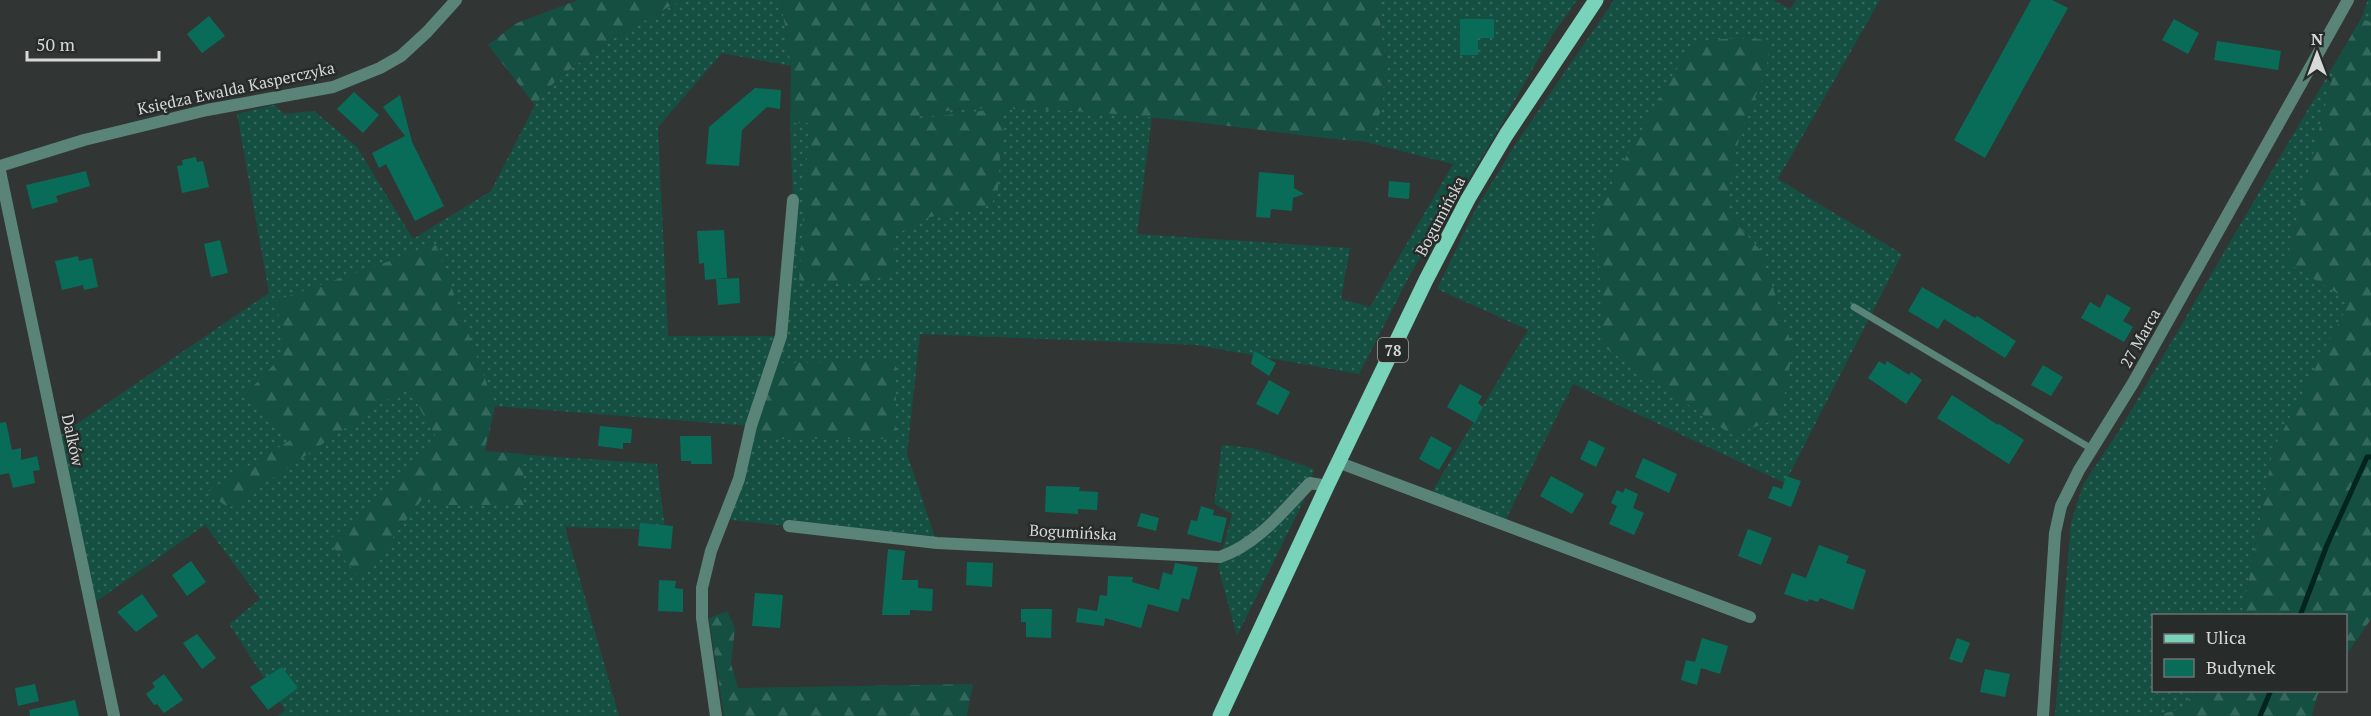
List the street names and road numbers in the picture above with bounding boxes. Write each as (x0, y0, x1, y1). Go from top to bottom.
street label: Księdza Ewalda Kasperczyka (135, 56, 337, 120)
street label: Bogumińska (1410, 172, 1470, 260)
street label: 27 Marca (2115, 304, 2165, 372)
road number: 78 (1378, 338, 1408, 362)
street label: Dalków (57, 412, 89, 468)
street label: Bogumińska (1029, 519, 1117, 545)

